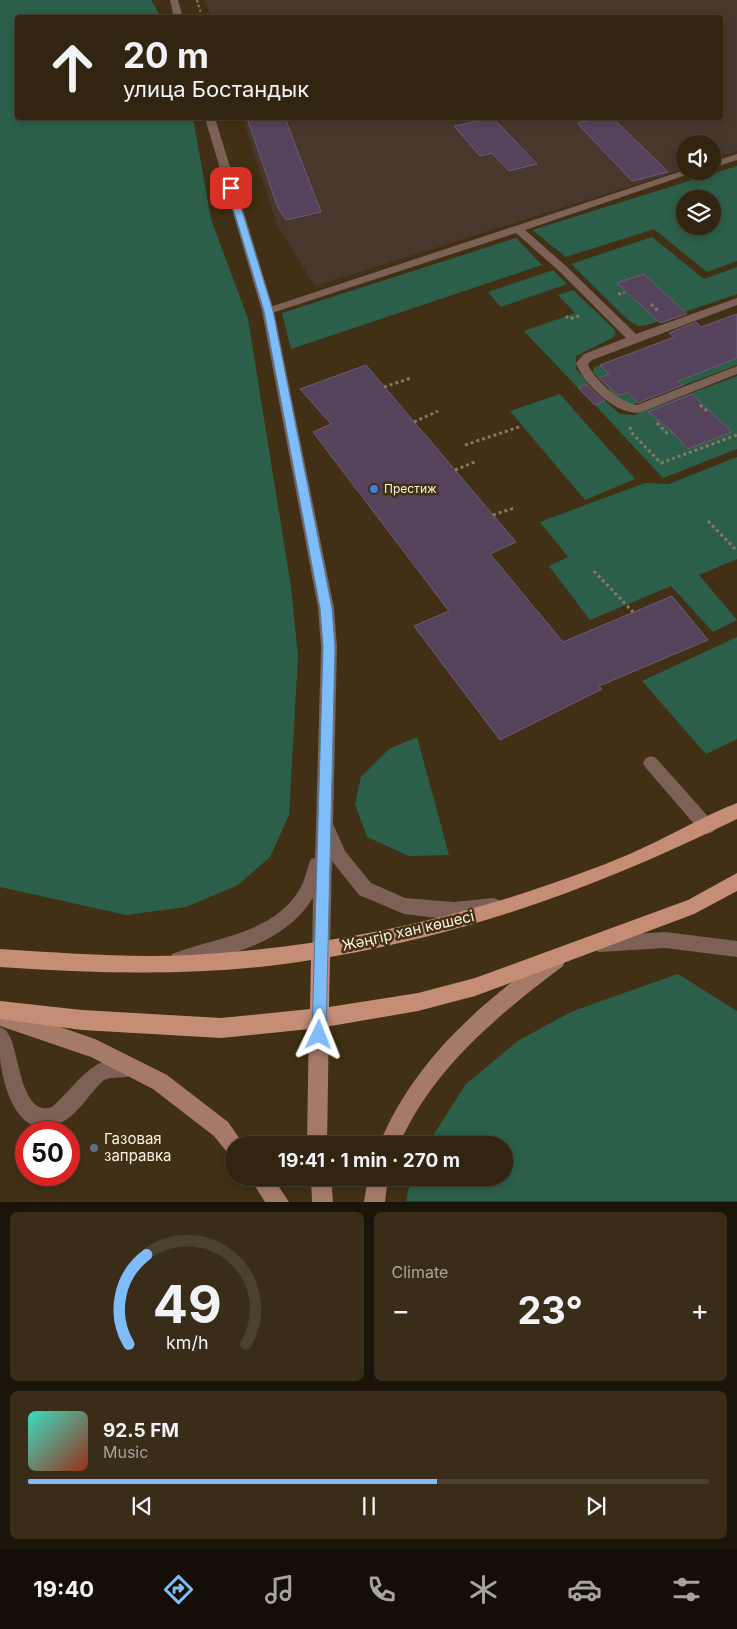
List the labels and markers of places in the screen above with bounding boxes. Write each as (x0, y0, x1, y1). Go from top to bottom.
pin (210, 167, 252, 209)
place label: Престиж (384, 481, 437, 496)
marker: Престиж (368, 483, 380, 495)
place label: Газовая заправка (104, 1129, 171, 1165)
marker: Газовая заправка (88, 1142, 100, 1154)

